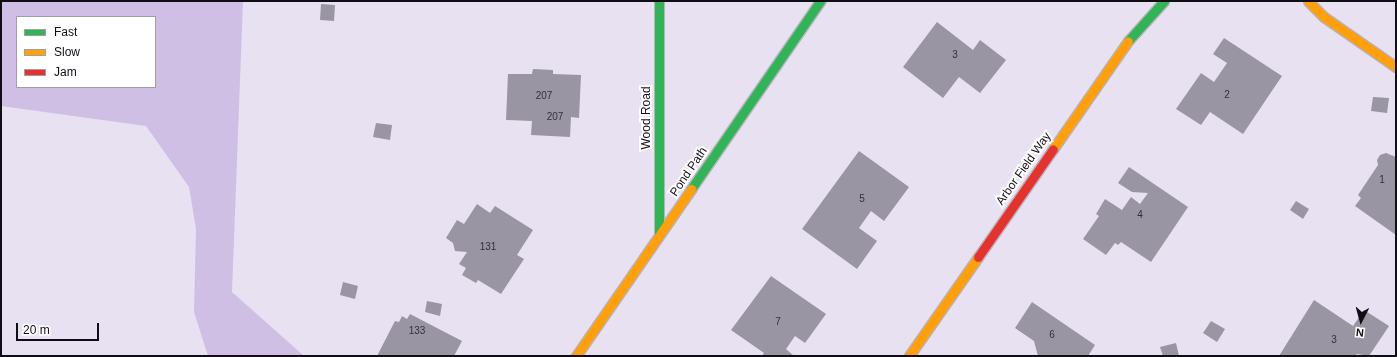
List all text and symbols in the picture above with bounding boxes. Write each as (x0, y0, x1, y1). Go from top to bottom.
legend (16, 16, 156, 88)
text: Fast (54, 25, 77, 39)
text: Slow (54, 45, 80, 59)
house number: 3 (952, 49, 958, 61)
text: Jam (54, 65, 77, 79)
street label: Wood Road (640, 86, 654, 150)
house number: 2 (1224, 89, 1230, 101)
house number: 207 (536, 90, 552, 102)
house number: 207 (547, 111, 563, 123)
street label: Arbor Field Way (994, 130, 1054, 208)
street label: Pond Path (667, 145, 711, 199)
house number: 1 (1379, 174, 1385, 186)
house number: 5 (859, 193, 865, 205)
house number: 4 (1137, 209, 1143, 221)
house number: 131 (480, 241, 496, 253)
north arrow (1341, 301, 1381, 341)
scale bar (18, 315, 101, 341)
house number: 7 (775, 316, 781, 328)
text: 20 m (23, 323, 50, 337)
house number: 133 (409, 325, 425, 337)
text: N (1355, 327, 1364, 339)
house number: 6 (1049, 329, 1055, 341)
house number: 3 (1331, 334, 1337, 346)

